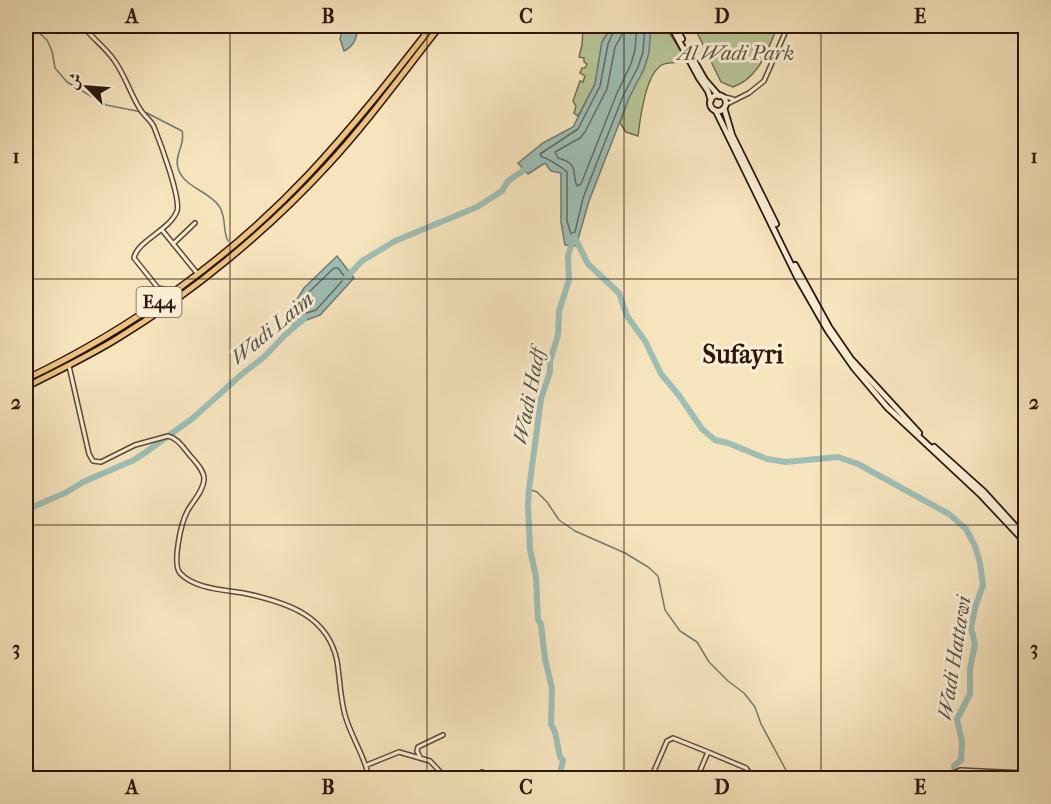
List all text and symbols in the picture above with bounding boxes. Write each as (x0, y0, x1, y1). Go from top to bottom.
text: A (124, 5, 140, 28)
text: B (321, 5, 335, 28)
text: C (519, 5, 533, 28)
text: D (714, 5, 730, 28)
text: E (914, 5, 926, 28)
park label: Al Wadi Park (675, 42, 794, 65)
north arrow (57, 57, 117, 117)
text: ش (62, 70, 86, 92)
text: 1 (12, 145, 20, 168)
text: 1 (1030, 145, 1038, 168)
water label: Wadi Laim (226, 286, 318, 369)
road number: E44 (136, 287, 182, 317)
district label: Sufayri (703, 339, 784, 370)
water label: Wadi Hadf (508, 341, 551, 446)
text: 2 (11, 391, 21, 414)
text: 2 (1029, 391, 1039, 414)
water label: Wadi Hattawi (932, 592, 976, 722)
text: 3 (12, 637, 20, 660)
text: 3 (1030, 637, 1038, 660)
text: A (124, 776, 140, 799)
text: B (321, 776, 335, 799)
text: C (519, 776, 533, 799)
text: D (714, 776, 730, 799)
text: E (914, 776, 926, 799)

